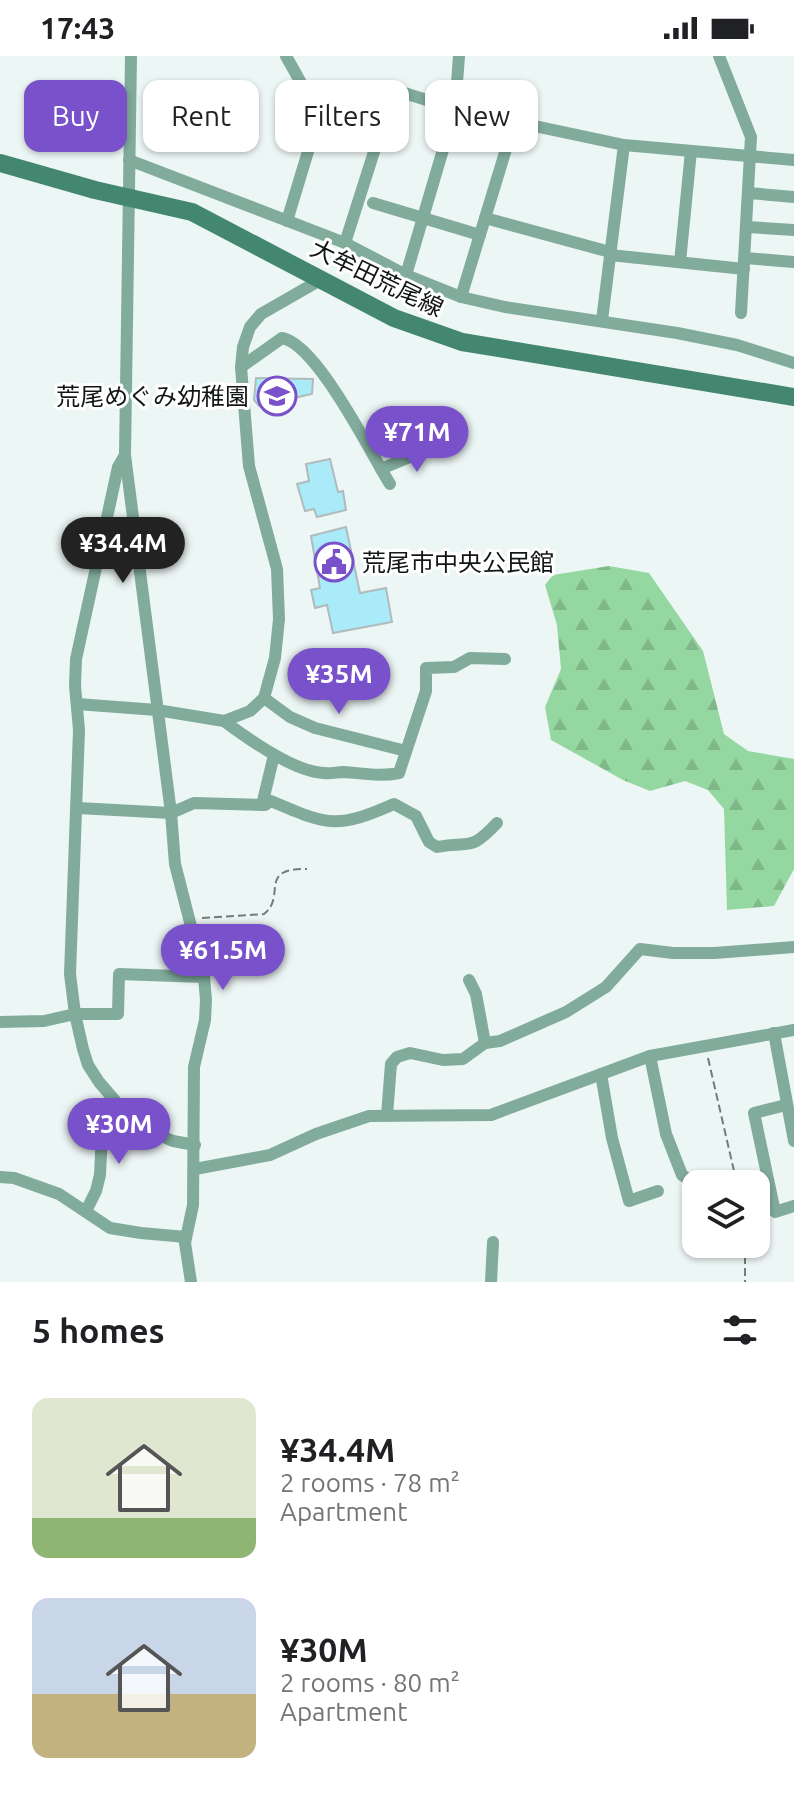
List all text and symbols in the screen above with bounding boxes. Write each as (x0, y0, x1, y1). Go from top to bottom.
text: 17:43 (40, 11, 115, 45)
chip: Buy (24, 80, 127, 152)
chip: Rent (143, 80, 259, 152)
chip: Filters (275, 80, 409, 152)
chip: New (425, 80, 538, 152)
street label: 大牟田荒尾線 (306, 234, 448, 322)
school or university icon: 荒尾めぐみ幼稚園 (256, 375, 298, 417)
place label: 荒尾めぐみ幼稚園 (56, 383, 249, 410)
pin: ¥71M (370, 406, 464, 474)
text: ¥71M (383, 417, 451, 446)
pin: ¥34.4M (58, 517, 188, 585)
text: ¥34.4M (79, 528, 167, 557)
public building icon: 荒尾市中央公民館 (313, 541, 355, 583)
place label: 荒尾市中央公民館 (362, 549, 554, 576)
pin: ¥35M (292, 648, 386, 716)
text: ¥35M (305, 659, 373, 688)
pin: ¥61.5M (158, 924, 288, 992)
text: ¥61.5M (179, 935, 267, 964)
pin: ¥30M (72, 1098, 166, 1166)
text: ¥30M (85, 1109, 153, 1138)
map controls (682, 1170, 770, 1258)
button: layers (682, 1170, 770, 1258)
icon: filters (718, 1308, 762, 1352)
text: 5 homes (32, 1311, 165, 1349)
icon: home (96, 1430, 192, 1526)
text: ¥34.4M (280, 1430, 395, 1468)
text: 2 rooms · 78 m² (280, 1468, 460, 1497)
text: Apartment (280, 1497, 407, 1526)
icon: home (96, 1630, 192, 1726)
text: ¥30M (280, 1630, 368, 1668)
text: 2 rooms · 80 m² (280, 1668, 460, 1697)
text: Apartment (280, 1697, 407, 1726)

